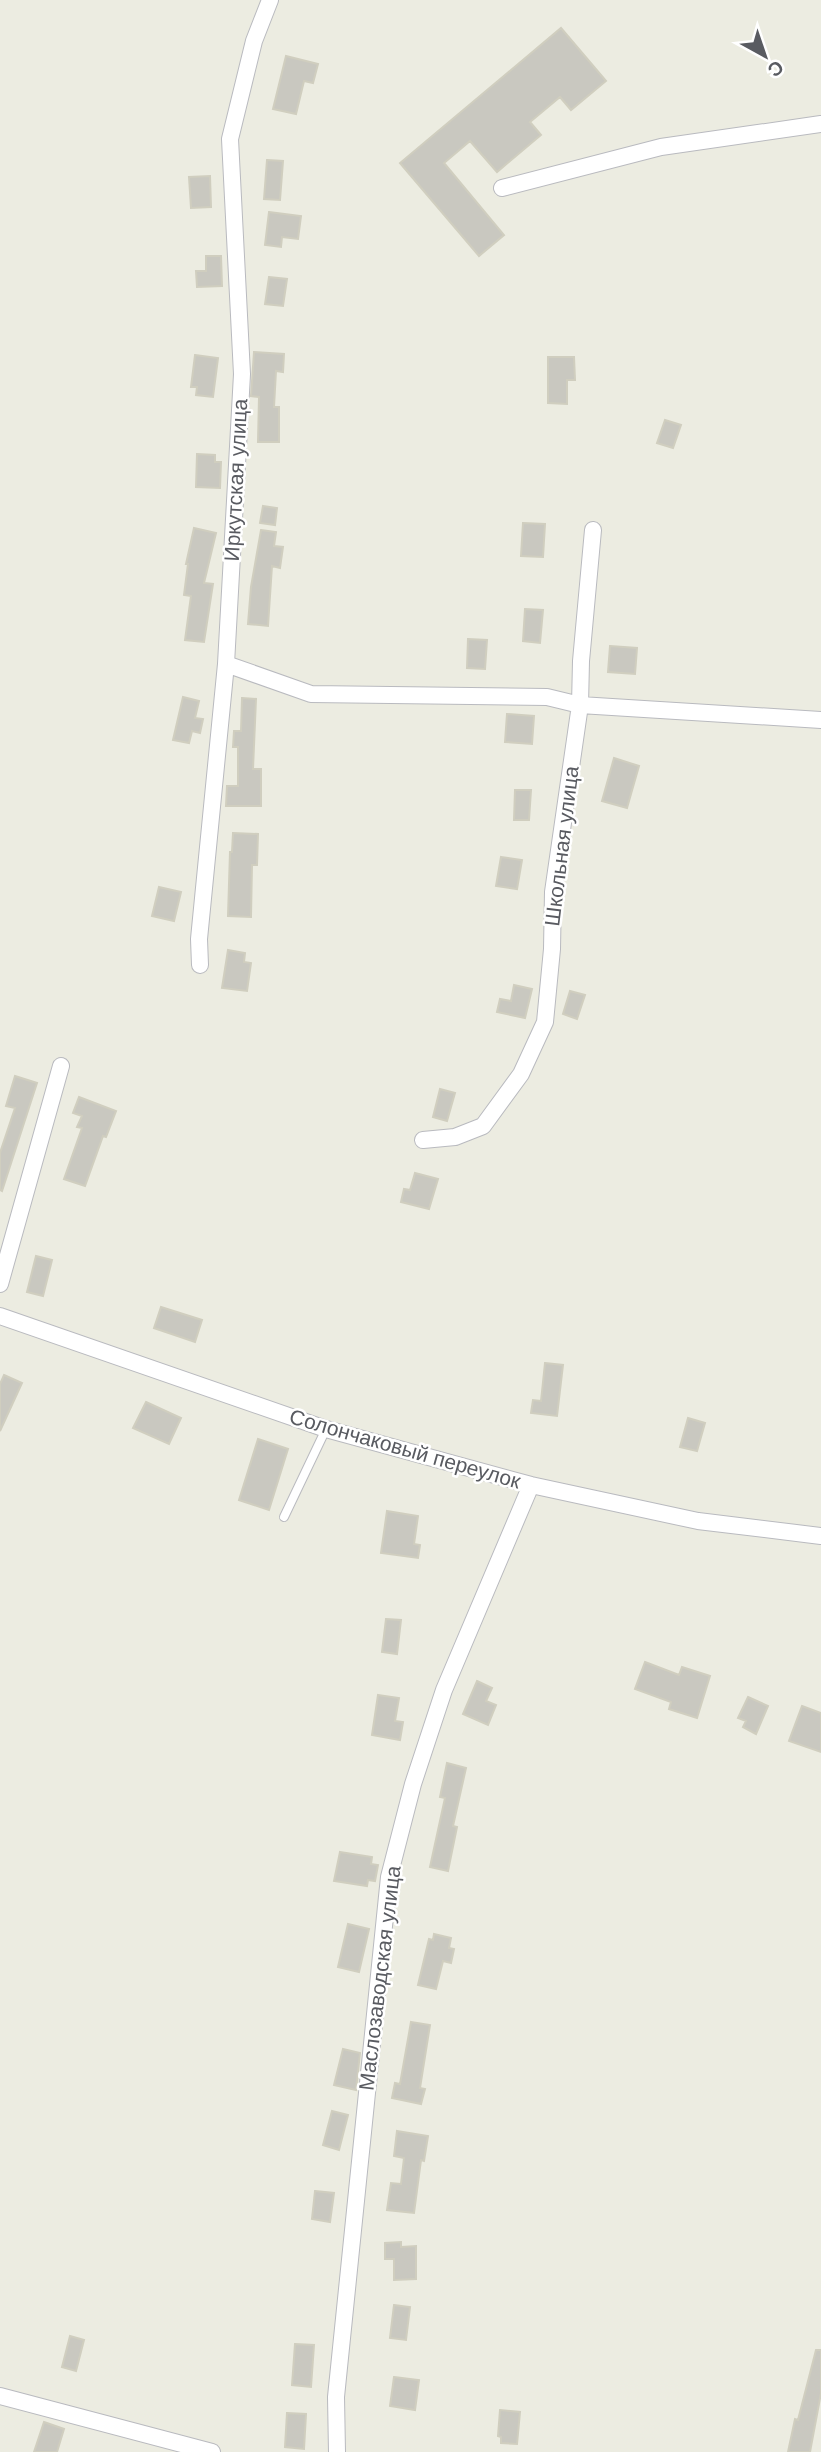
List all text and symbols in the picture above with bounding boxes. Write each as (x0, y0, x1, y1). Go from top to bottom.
north arrow (730, 21, 800, 91)
text: С (763, 56, 788, 81)
street label: Иркутская улица (220, 398, 251, 562)
street label: Школьная улица (540, 764, 583, 927)
street label: Солончаковый переулок (287, 1404, 524, 1493)
street label: Маслозаводская улица (354, 1864, 405, 2092)

